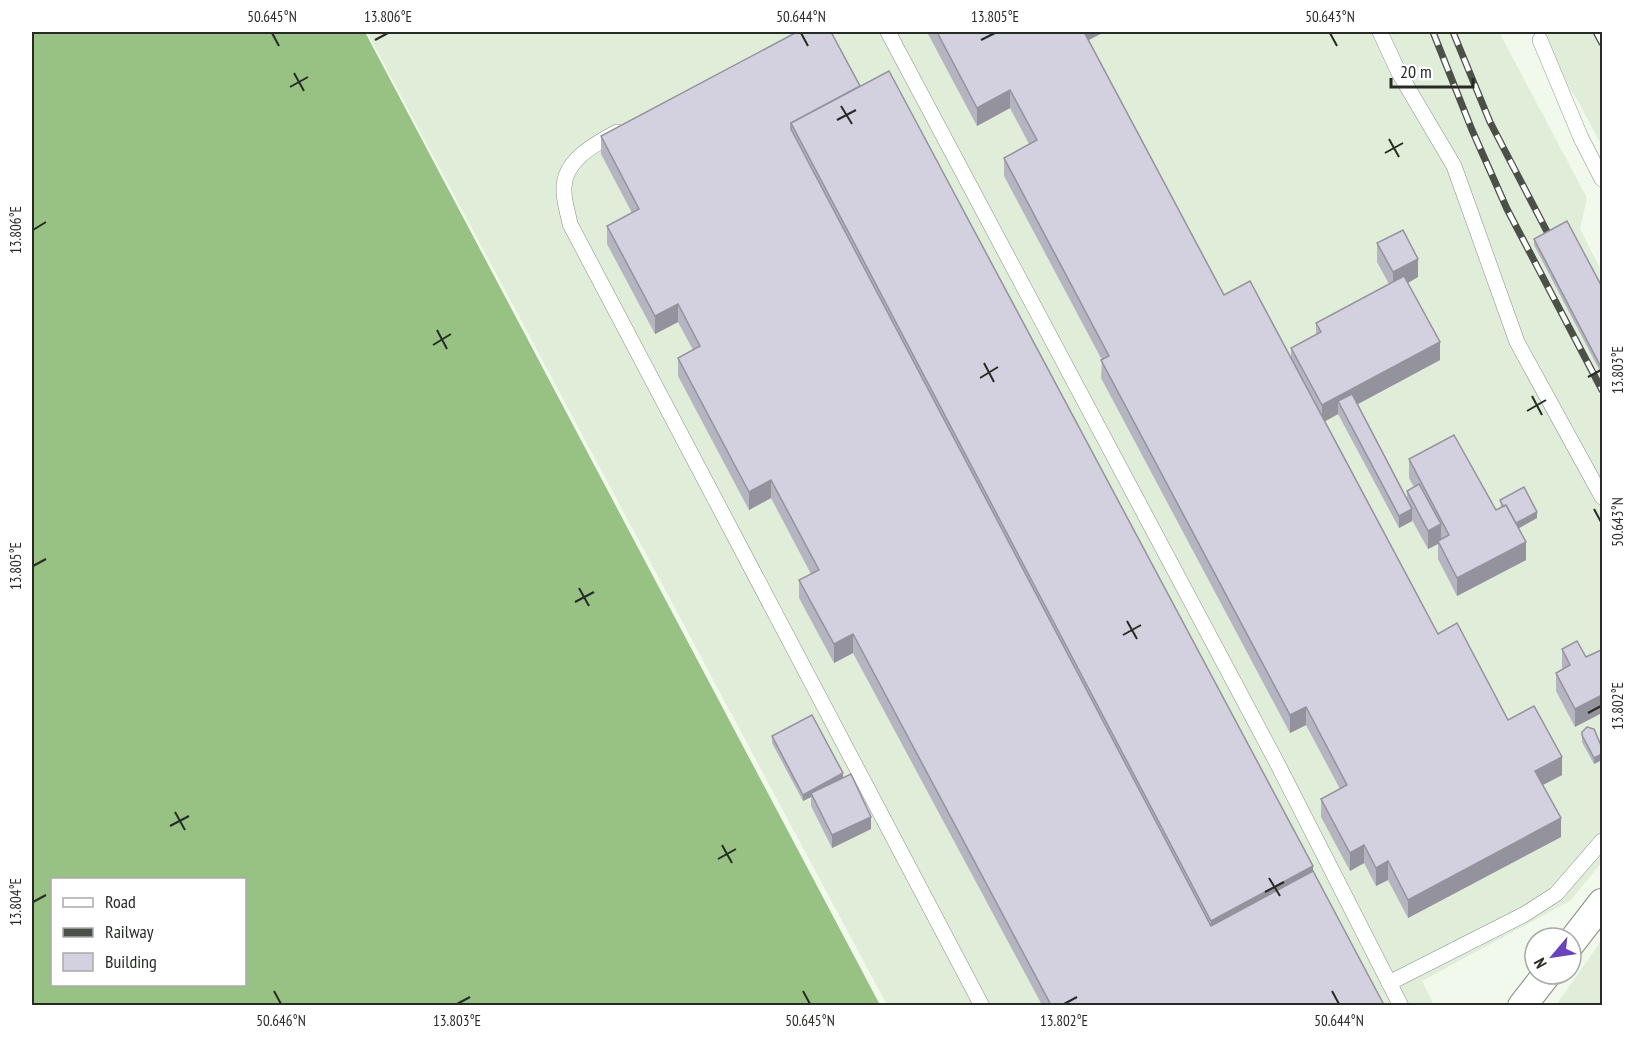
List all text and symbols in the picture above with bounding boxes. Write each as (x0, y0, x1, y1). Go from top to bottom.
text: 50.645°N (247, 7, 297, 26)
text: 13.806°E (364, 7, 412, 26)
text: 50.644°N (776, 7, 826, 26)
text: 13.805°E (971, 7, 1019, 26)
text: 50.643°N (1305, 7, 1355, 26)
scale bar (1391, 51, 1474, 89)
text: 20 m (1400, 60, 1432, 83)
text: 13.806°E (6, 206, 25, 254)
text: 13.803°E (1608, 346, 1627, 394)
text: 50.643°N (1608, 497, 1627, 547)
text: 13.805°E (6, 542, 25, 590)
text: 13.802°E (1608, 682, 1627, 730)
text: 13.804°E (6, 878, 25, 926)
legend (51, 878, 246, 986)
text: Road (105, 890, 136, 913)
text: Railway (105, 920, 154, 943)
north arrow (1523, 926, 1583, 986)
text: Building (105, 950, 157, 973)
text: N (1529, 955, 1551, 972)
text: 50.646°N (256, 1011, 306, 1030)
text: 13.803°E (433, 1011, 481, 1030)
text: 50.645°N (785, 1011, 835, 1030)
text: 13.802°E (1040, 1011, 1088, 1030)
text: 50.644°N (1314, 1011, 1364, 1030)

